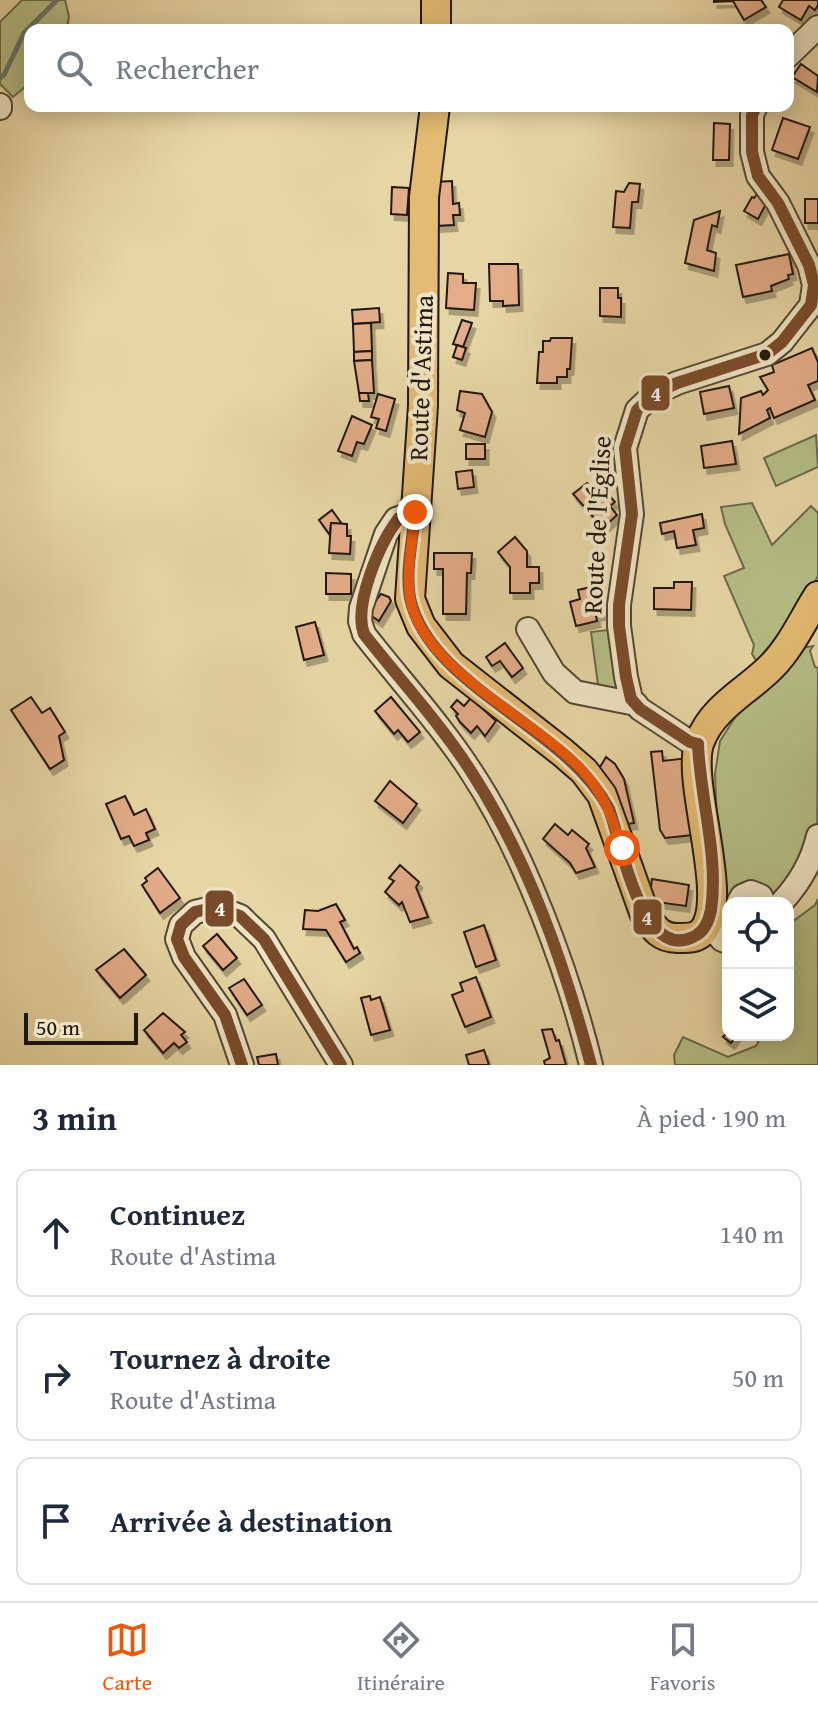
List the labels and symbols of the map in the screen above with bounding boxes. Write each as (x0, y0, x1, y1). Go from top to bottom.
street label: Route d'Astima (398, 294, 443, 462)
unlabelled marker (757, 347, 773, 363)
line badge: 4 (640, 374, 671, 412)
text: 4 (650, 377, 662, 409)
street label: Route de l'Église (572, 435, 621, 615)
route end (397, 494, 433, 530)
route start (604, 830, 640, 866)
line badge: 4 (204, 889, 235, 928)
text: 4 (214, 892, 226, 924)
line badge: 4 (632, 898, 663, 936)
text: 4 (641, 901, 653, 933)
scale bar (24, 1009, 138, 1045)

